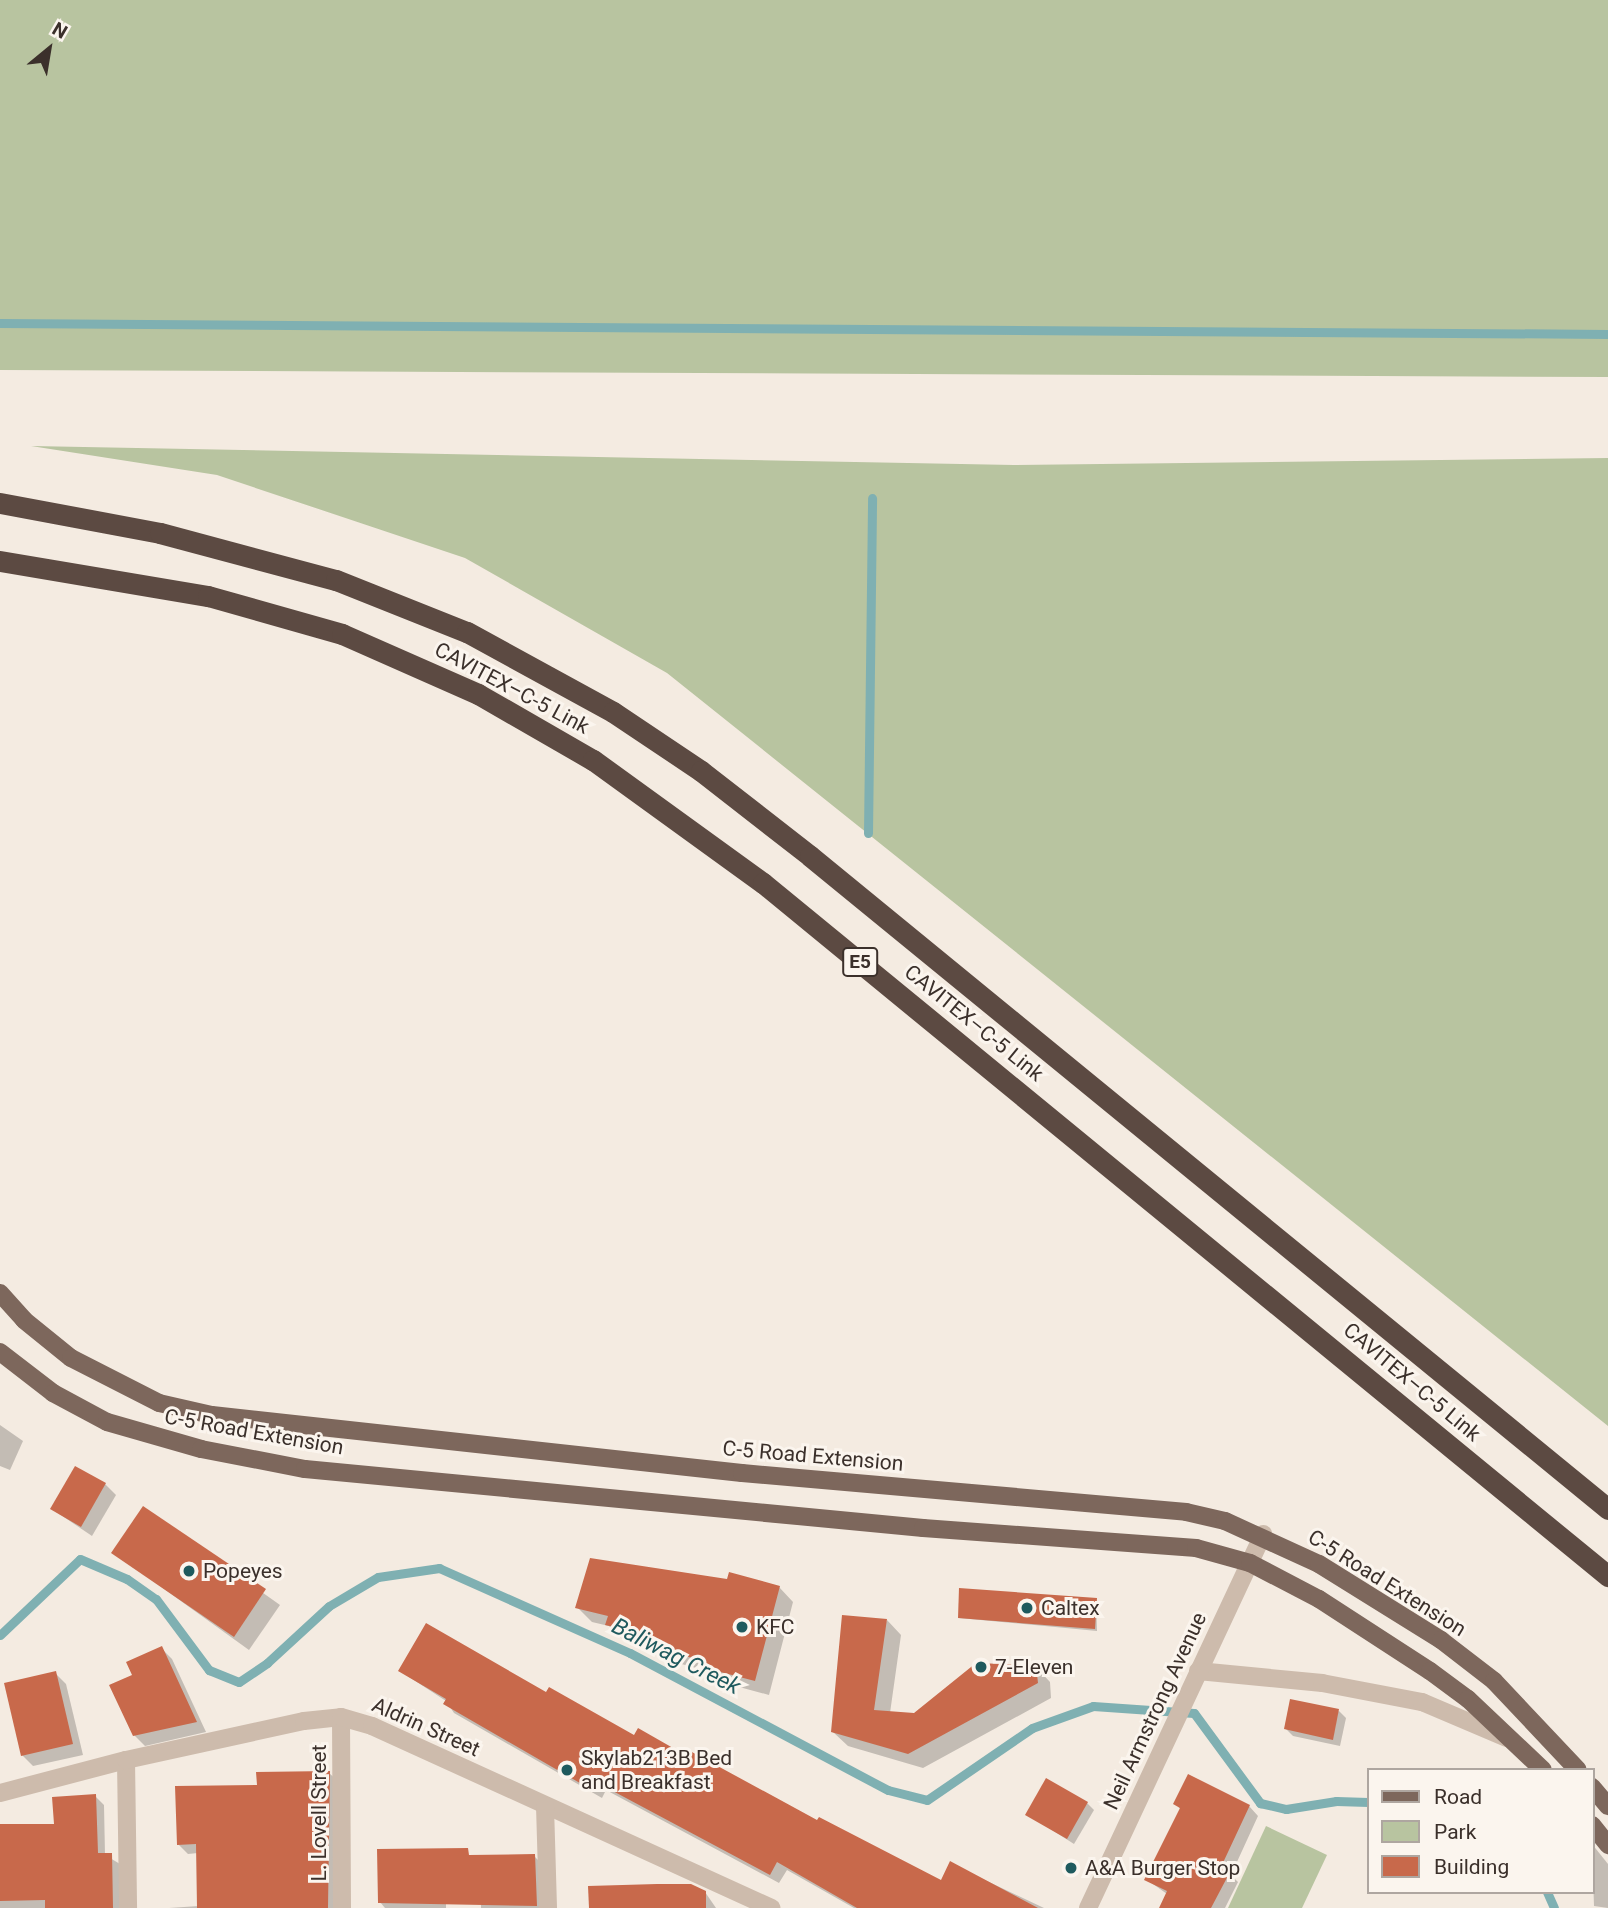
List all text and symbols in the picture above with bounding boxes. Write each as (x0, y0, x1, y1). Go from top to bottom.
north arrow (14, 14, 84, 84)
text: N (48, 17, 71, 44)
street label: CAVITEX–C-5 Link (430, 637, 594, 739)
road number: E5 (841, 946, 879, 978)
street label: CAVITEX–C-5 Link (899, 959, 1049, 1087)
street label: CAVITEX–C-5 Link (1338, 1317, 1486, 1447)
street label: C-5 Road Extension (163, 1404, 345, 1460)
street label: C-5 Road Extension (722, 1436, 904, 1476)
street label: C-5 Road Extension (1303, 1524, 1471, 1642)
place label: Popeyes (203, 1558, 283, 1584)
marker: Popeyes (181, 1563, 197, 1579)
place label: Caltex (1041, 1595, 1100, 1621)
marker: Caltex (1019, 1600, 1035, 1616)
street label: Neil Armstrong Avenue (1098, 1608, 1212, 1814)
water label: Baliwag Creek (607, 1613, 745, 1701)
place label: KFC (756, 1614, 794, 1640)
marker: KFC (734, 1619, 750, 1635)
place label: 7-Eleven (995, 1654, 1073, 1680)
marker: 7-Eleven (973, 1659, 989, 1675)
street label: Aldrin Street (368, 1692, 484, 1762)
street label: L. Lovell Street (306, 1744, 332, 1882)
place label: Skylab213B Bed and Breakfast (581, 1745, 732, 1795)
marker: Skylab213B Bed and Breakfast (559, 1762, 575, 1778)
legend (1366, 1768, 1594, 1894)
text: Road (1434, 1785, 1482, 1809)
text: Park (1434, 1820, 1476, 1844)
place label: A&A Burger Stop (1085, 1855, 1240, 1881)
text: Building (1434, 1855, 1509, 1879)
marker: A&A Burger Stop (1063, 1860, 1079, 1876)

